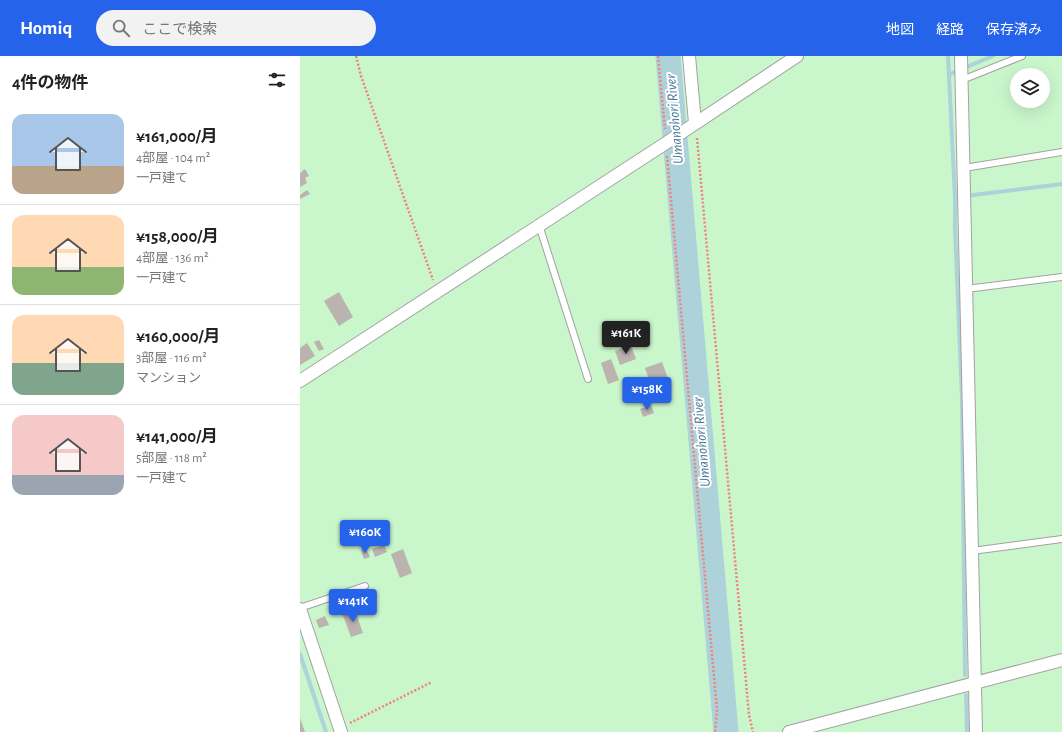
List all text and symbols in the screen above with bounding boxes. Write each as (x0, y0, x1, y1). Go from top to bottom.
search box (96, 10, 376, 46)
icon: search (110, 17, 132, 39)
text: Homiq (20, 19, 72, 38)
text: ここで検索 (142, 22, 217, 37)
text: 地図 (886, 23, 914, 37)
text: 経路 (936, 23, 964, 37)
text: 保存済み (986, 23, 1042, 37)
map controls (1010, 68, 1050, 108)
button: layers (1010, 68, 1050, 108)
icon: filters (266, 69, 288, 91)
water label: Umanohori River (663, 72, 686, 165)
text: 4件の物件 (12, 74, 89, 91)
text: ¥161,000/月 (136, 128, 218, 145)
icon: home (44, 130, 92, 178)
text: 4部屋 · 104 m² (136, 152, 210, 165)
text: 一戸建て (136, 172, 188, 185)
text: ¥158,000/月 (136, 228, 219, 245)
icon: home (44, 231, 92, 279)
text: 4部屋 · 136 m² (136, 252, 209, 265)
text: 一戸建て (136, 272, 188, 285)
pin: ¥161K (598, 321, 654, 355)
text: ¥161K (611, 327, 641, 340)
text: ¥160,000/月 (136, 328, 220, 345)
icon: home (44, 331, 92, 379)
text: 3部屋 · 116 m² (136, 352, 207, 365)
text: マンション (136, 372, 201, 385)
pin: ¥158K (619, 377, 675, 411)
text: ¥158K (631, 383, 663, 396)
water label: Umanohori River (690, 395, 713, 488)
text: ¥141,000/月 (136, 428, 218, 445)
icon: home (44, 431, 92, 479)
text: 5部屋 · 118 m² (136, 452, 207, 465)
text: 一戸建て (136, 472, 188, 485)
pin: ¥160K (337, 520, 393, 554)
text: ¥160K (349, 526, 381, 539)
pin: ¥141K (325, 589, 381, 623)
text: ¥141K (338, 595, 368, 608)

